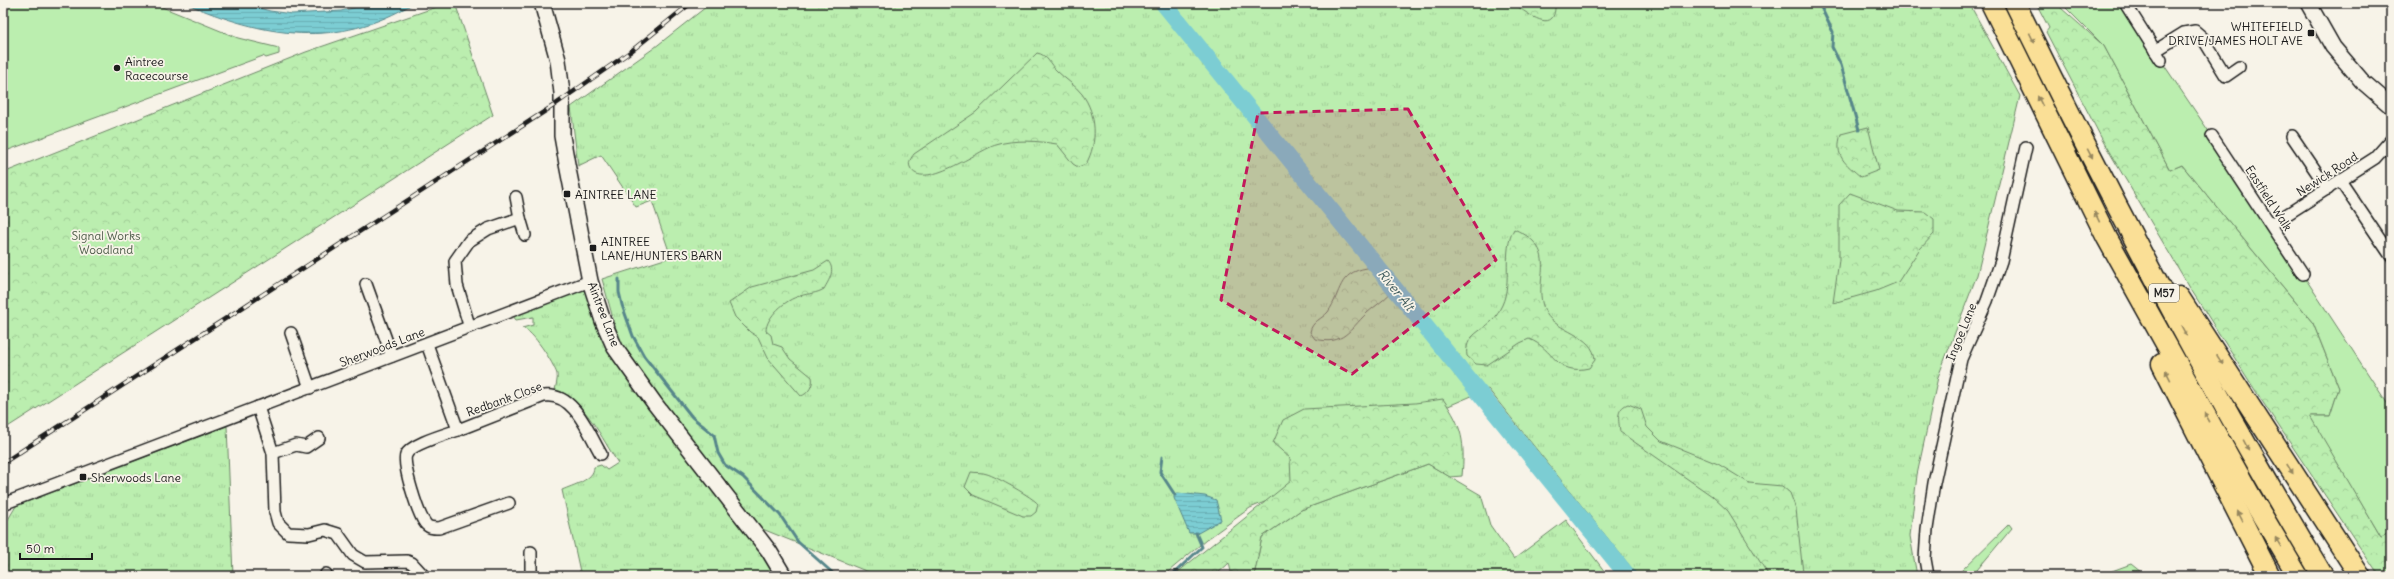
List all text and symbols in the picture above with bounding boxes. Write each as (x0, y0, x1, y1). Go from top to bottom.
place label: WHITEFIELD DRIVE/JAMES HOLT AVE (2168, 19, 2303, 48)
marker: WHITEFIELD DRIVE/JAMES HOLT AVE (2306, 28, 2316, 38)
one-way arrow (2029, 32, 2036, 44)
place label: Aintree Racecourse (125, 54, 188, 83)
marker: Aintree Racecourse (112, 63, 122, 73)
one-way arrow (2036, 95, 2043, 106)
one-way arrow (2087, 149, 2094, 160)
street label: Newick Road (2294, 149, 2360, 199)
street label: Eastfield Walk (2242, 162, 2296, 234)
place label: AINTREE LANE (575, 187, 657, 202)
marker: AINTREE LANE (562, 189, 572, 199)
one-way arrow (2094, 211, 2100, 223)
park label: Signal Works Woodland (71, 228, 141, 257)
place label: AINTREE LANE/HUNTERS BARN (601, 234, 722, 263)
marker: AINTREE LANE/HUNTERS BARN (588, 243, 598, 253)
water label: River Alt (1374, 266, 1419, 315)
street label: Aintree Lane (585, 279, 623, 349)
road number: M57 (2149, 284, 2179, 302)
street label: Ingoe Lane (1943, 301, 1979, 363)
street label: Sherwoods Lane (337, 324, 427, 370)
one-way arrow (2181, 325, 2188, 337)
one-way arrow (2216, 355, 2224, 365)
one-way arrow (2165, 370, 2171, 381)
street label: Redbank Close (464, 378, 544, 420)
one-way arrow (2203, 411, 2210, 423)
one-way arrow (2243, 439, 2250, 451)
one-way arrow (2286, 464, 2294, 474)
place label: Sherwoods Lane (91, 470, 181, 485)
marker: Sherwoods Lane (78, 472, 88, 482)
one-way arrow (2237, 511, 2243, 522)
scale bar (20, 535, 92, 561)
one-way arrow (2274, 536, 2281, 548)
text: 50 m (26, 541, 55, 556)

